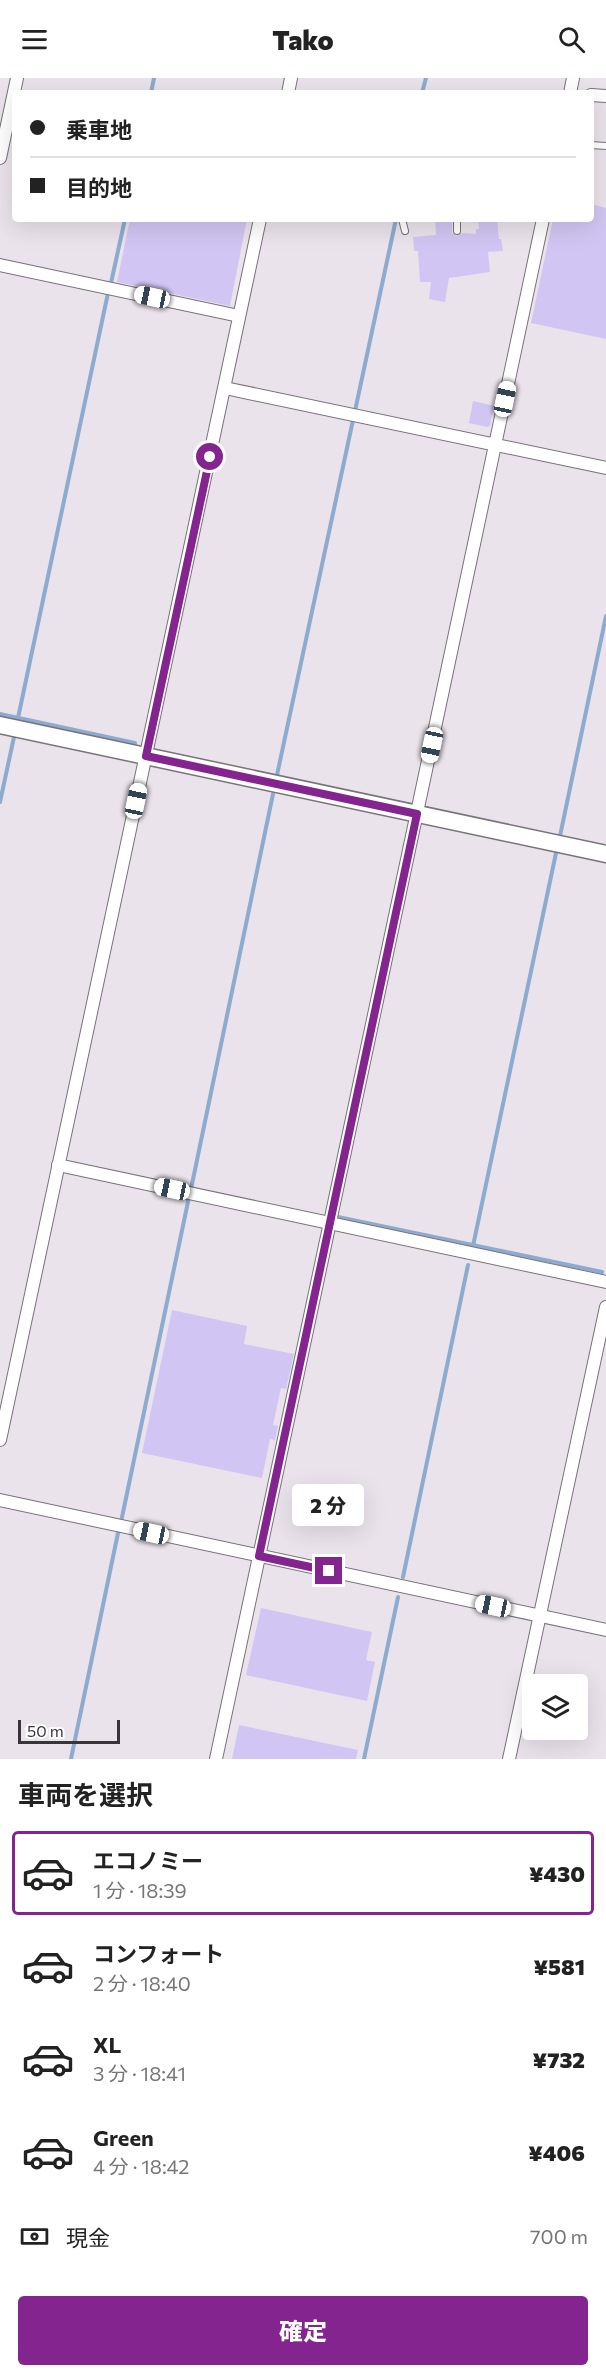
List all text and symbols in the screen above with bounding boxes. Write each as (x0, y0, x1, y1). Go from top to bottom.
icon: menu (18, 23, 51, 56)
text: Tako (272, 23, 334, 56)
icon: search (555, 23, 588, 56)
text: 乗車地 (66, 116, 132, 143)
text: 目的地 (66, 174, 132, 201)
car (133, 284, 171, 310)
car (492, 380, 518, 418)
route start (196, 443, 223, 470)
car (419, 726, 445, 764)
car (123, 782, 149, 820)
car (153, 1176, 191, 1202)
callout: 2 分 (293, 1484, 365, 1526)
text: 2 分 (310, 1493, 346, 1517)
car (132, 1520, 170, 1546)
route end (315, 1557, 342, 1584)
car (474, 1593, 512, 1619)
map controls (522, 1674, 588, 1740)
button: layers (522, 1674, 588, 1740)
scale bar (18, 1717, 120, 1744)
text: 50 m (27, 1721, 64, 1740)
text: 車両を選択 (18, 1778, 153, 1811)
icon: car (21, 1846, 75, 1900)
text: エコノミー (93, 1847, 203, 1874)
text: ¥430 (529, 1860, 585, 1887)
text: 1 分 · 18:39 (93, 1878, 187, 1902)
icon: car (21, 1939, 75, 1993)
text: コンフォート (93, 1940, 224, 1967)
text: ¥581 (533, 1953, 585, 1980)
text: 2 分 · 18:40 (93, 1971, 191, 1995)
text: XL (93, 2031, 121, 2058)
icon: car (21, 2032, 75, 2086)
text: ¥732 (533, 2046, 585, 2073)
text: 3 分 · 18:41 (93, 2061, 186, 2085)
text: Green (93, 2124, 154, 2151)
icon: car (21, 2125, 75, 2179)
text: ¥406 (528, 2139, 585, 2166)
text: 4 分 · 18:42 (93, 2154, 189, 2178)
icon: cash (18, 2220, 51, 2253)
text: 現金 (66, 2224, 110, 2251)
text: 700 m (530, 2224, 588, 2248)
button: 確定 (18, 2296, 588, 2365)

